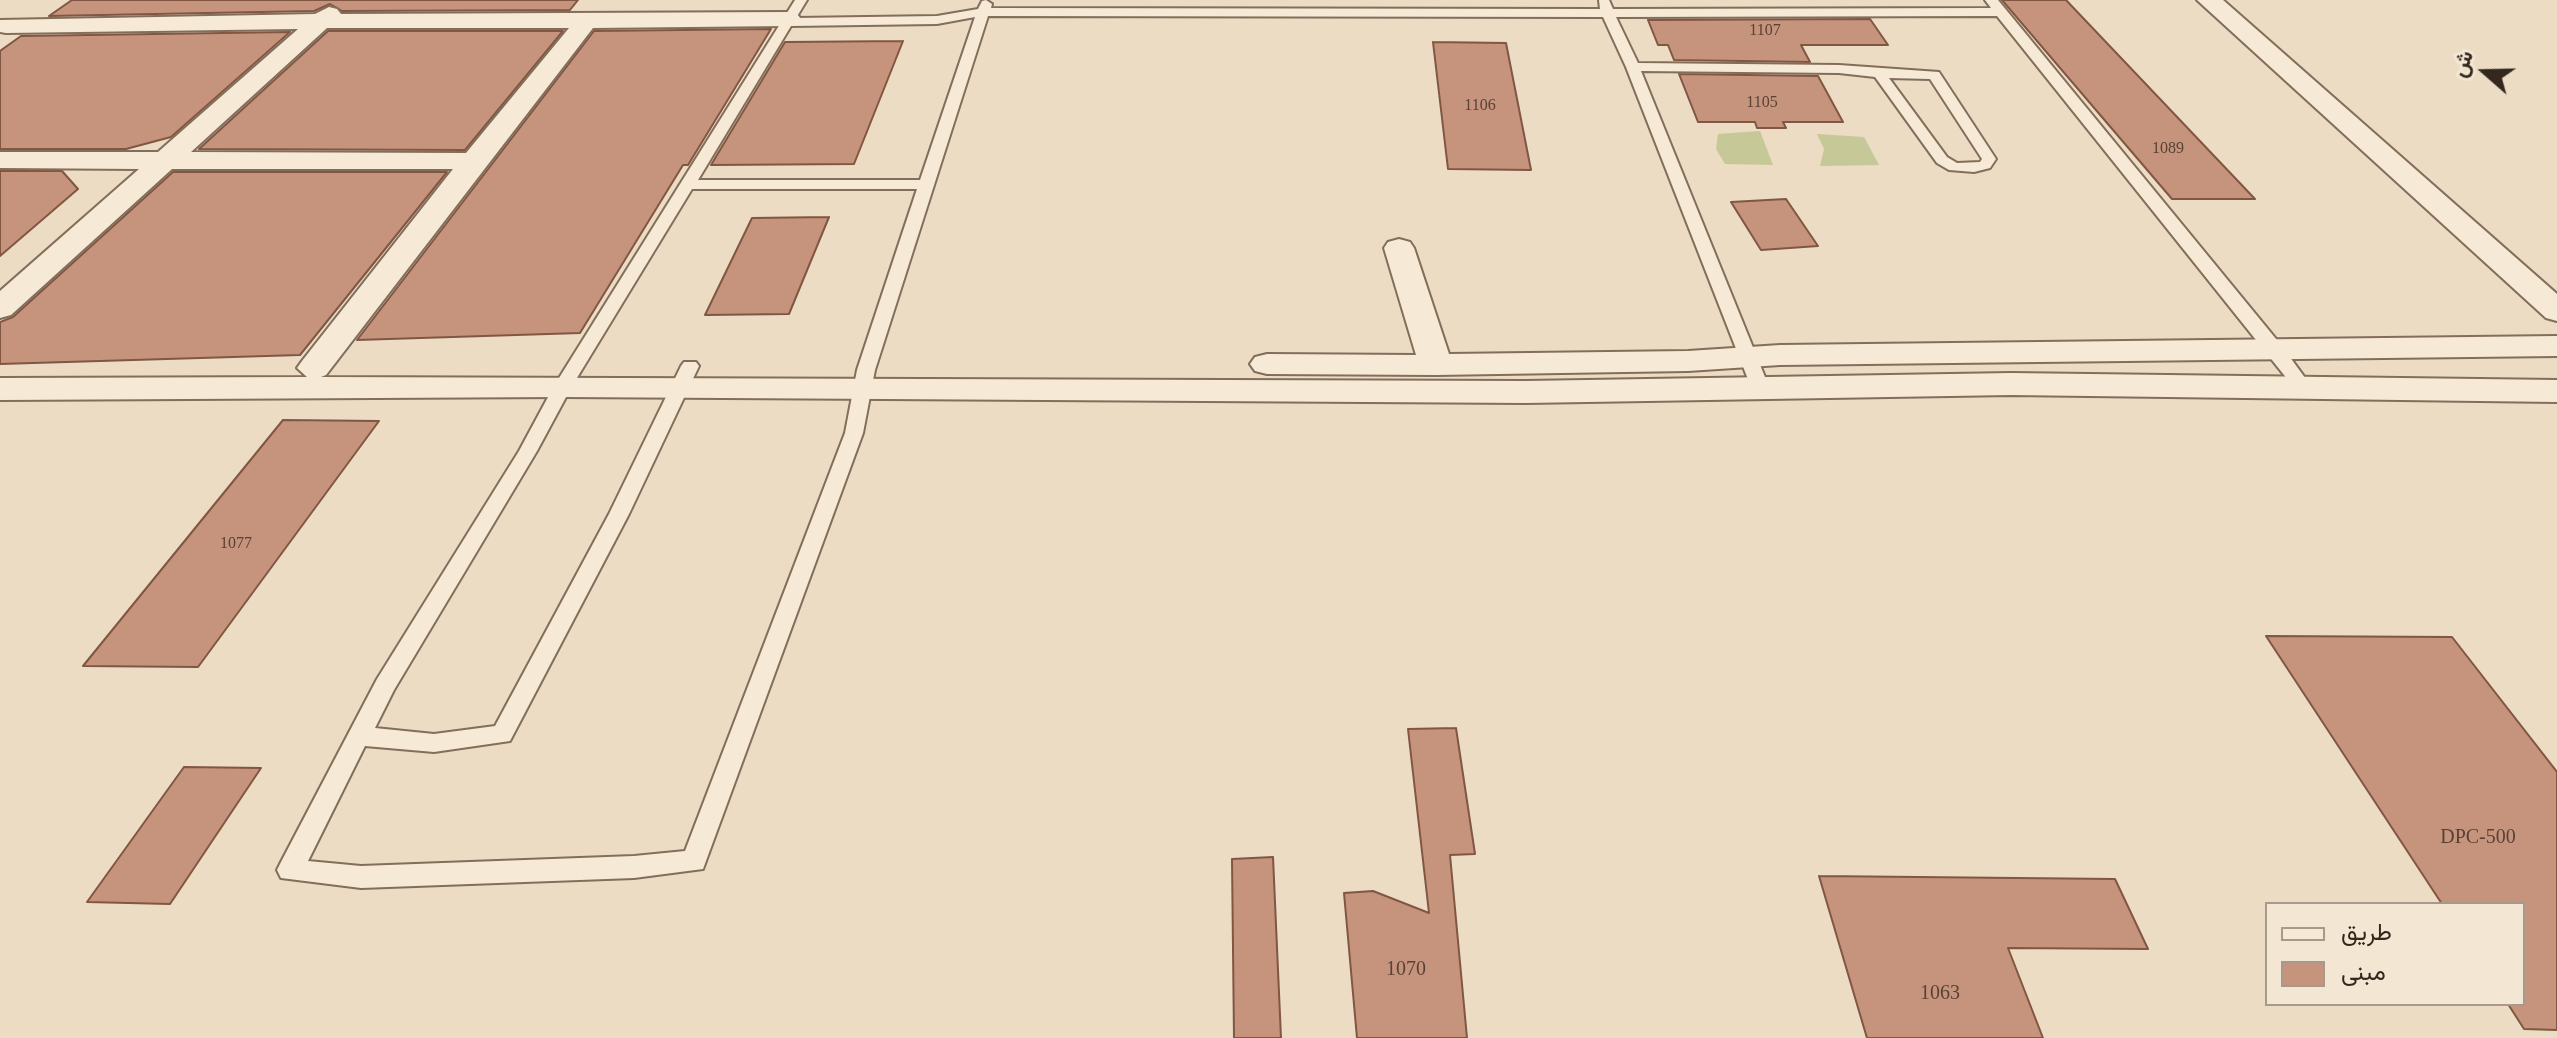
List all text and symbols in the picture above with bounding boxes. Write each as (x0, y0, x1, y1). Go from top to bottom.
house number: 1107 (1749, 21, 1781, 41)
north arrow (2445, 32, 2525, 112)
text: ش (2446, 47, 2478, 80)
house number: 1105 (1746, 93, 1778, 113)
house number: 1106 (1464, 96, 1496, 116)
house number: 1089 (2152, 139, 2184, 159)
house number: 1077 (220, 534, 252, 554)
house number: DPC-500 (2440, 826, 2516, 850)
legend (2265, 902, 2525, 1006)
text: طريق (2341, 919, 2392, 945)
house number: 1070 (1386, 958, 1426, 982)
text: مبنى (2341, 959, 2386, 985)
house number: 1063 (1920, 982, 1960, 1006)

